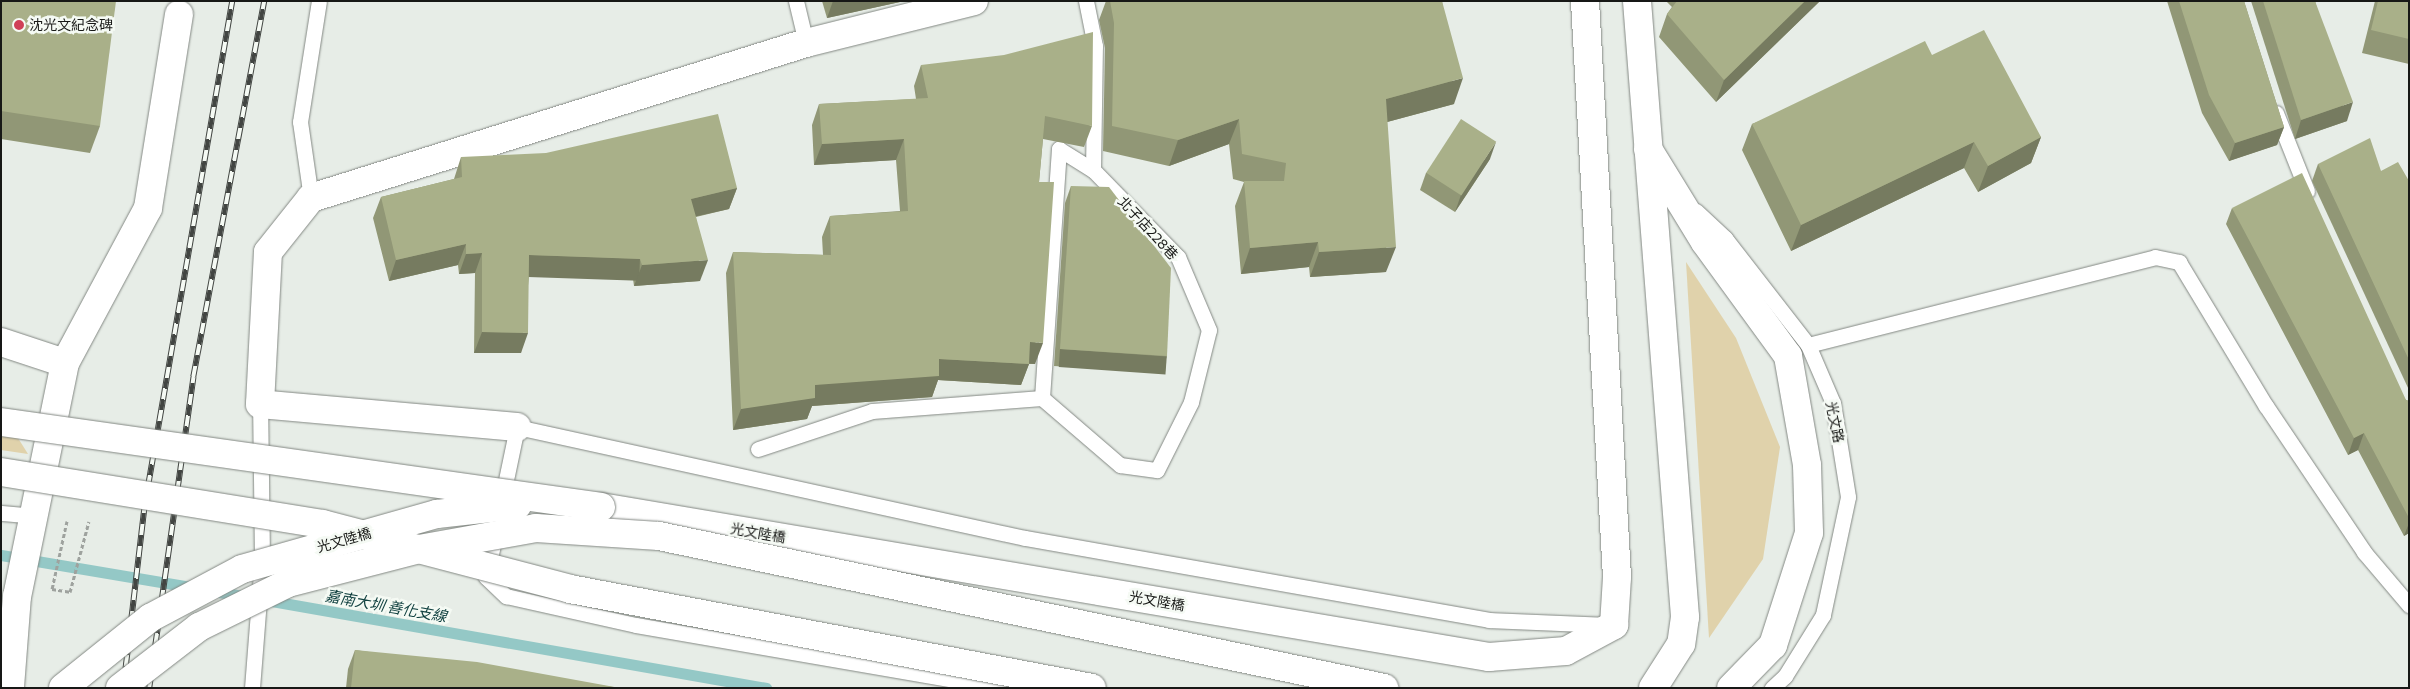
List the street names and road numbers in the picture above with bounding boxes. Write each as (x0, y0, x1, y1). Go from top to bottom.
street label: 北子店228巷 (1115, 193, 1181, 263)
street label: 光文路 (1822, 400, 1848, 444)
street label: 光文陸橋 (729, 520, 787, 546)
street label: 光文陸橋 (315, 524, 373, 556)
street label: 光文陸橋 (1128, 588, 1186, 614)

